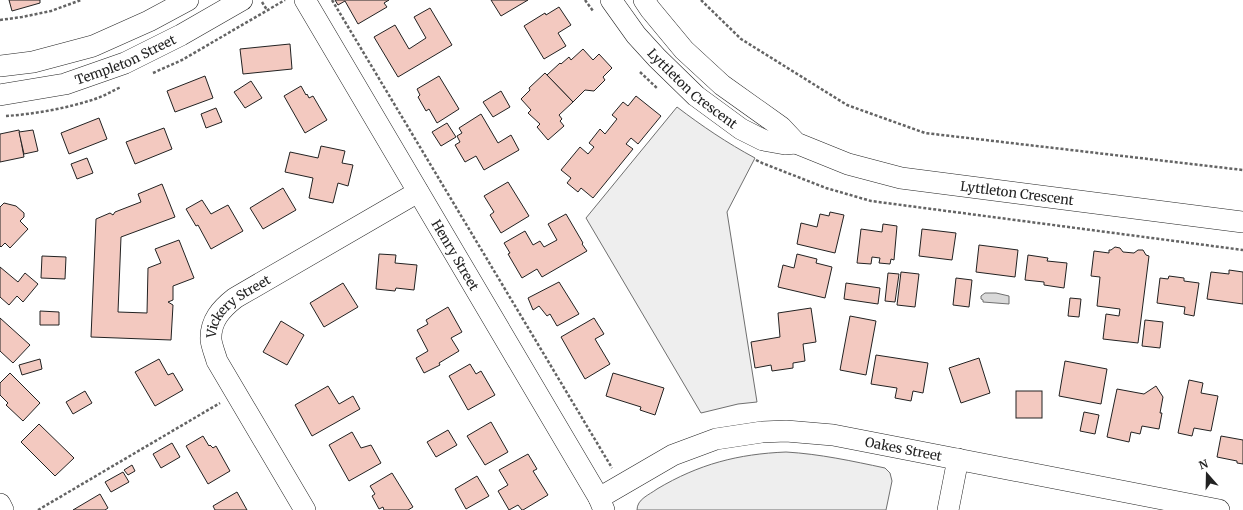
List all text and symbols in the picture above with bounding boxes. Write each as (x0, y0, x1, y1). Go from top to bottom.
street label: Templeton Street (73, 31, 179, 89)
street label: Lyttleton Crescent (643, 45, 741, 133)
street label: Lyttleton Crescent (959, 178, 1075, 209)
street label: Henry Street (428, 217, 483, 294)
street label: Vickery Street (203, 271, 274, 340)
street label: Oakes Street (864, 433, 943, 465)
north arrow (1187, 454, 1227, 494)
text: N (1197, 456, 1210, 473)

